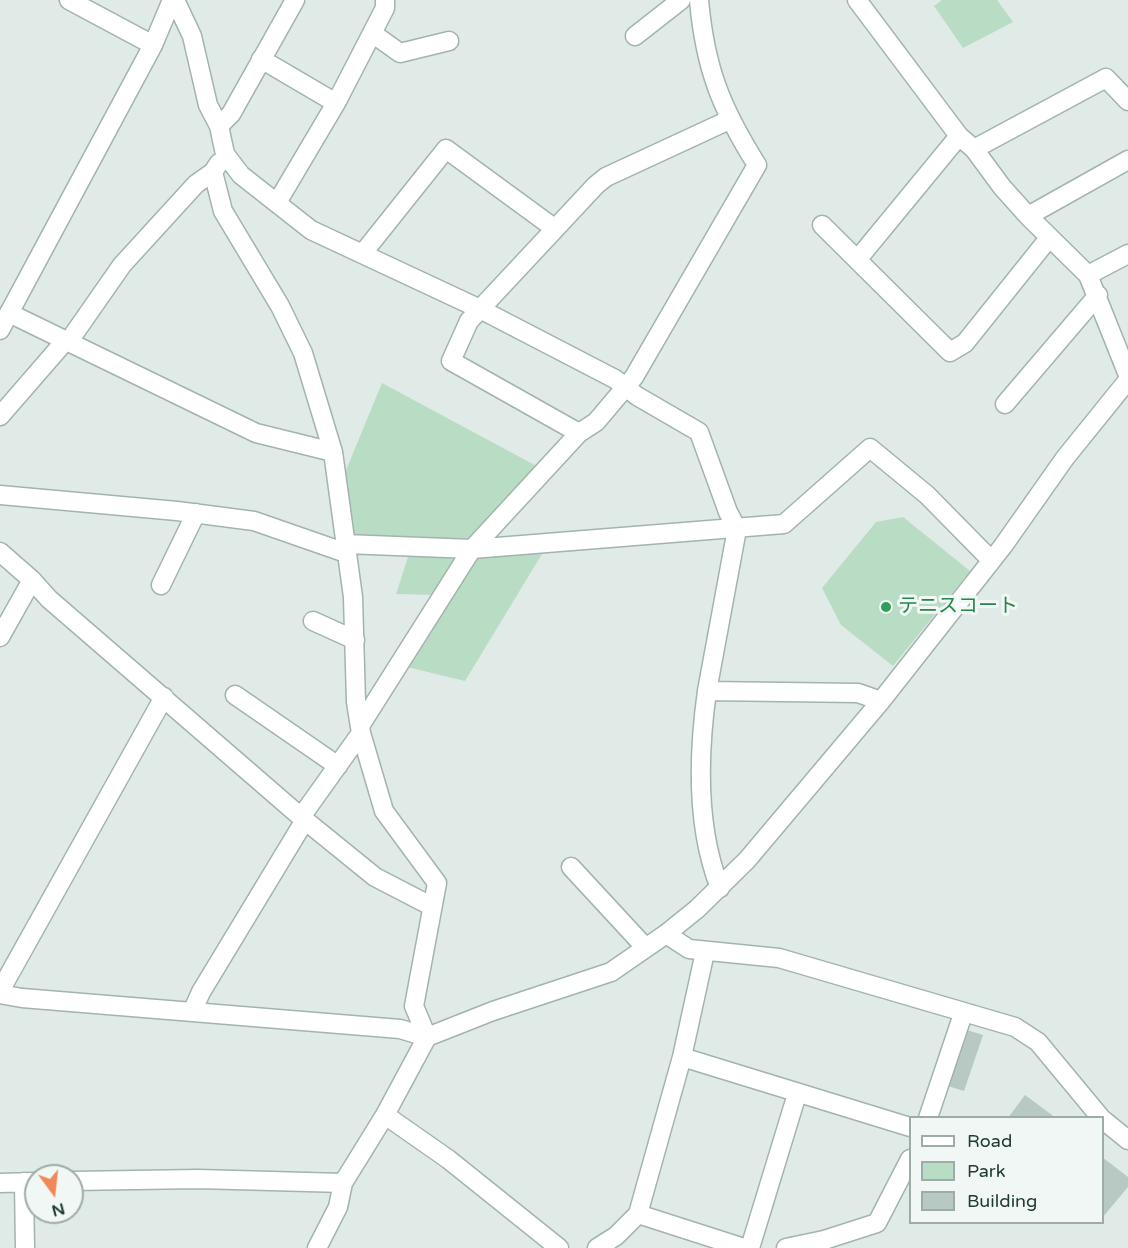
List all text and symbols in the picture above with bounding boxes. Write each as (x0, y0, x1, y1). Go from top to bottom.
place label: テニスコート (898, 595, 1018, 619)
marker: テニスコート (879, 600, 893, 614)
legend (909, 1116, 1104, 1224)
text: Road (967, 1130, 1012, 1152)
text: Park (967, 1160, 1005, 1182)
north arrow (24, 1164, 84, 1224)
text: Building (967, 1190, 1037, 1212)
text: N (49, 1198, 67, 1221)

